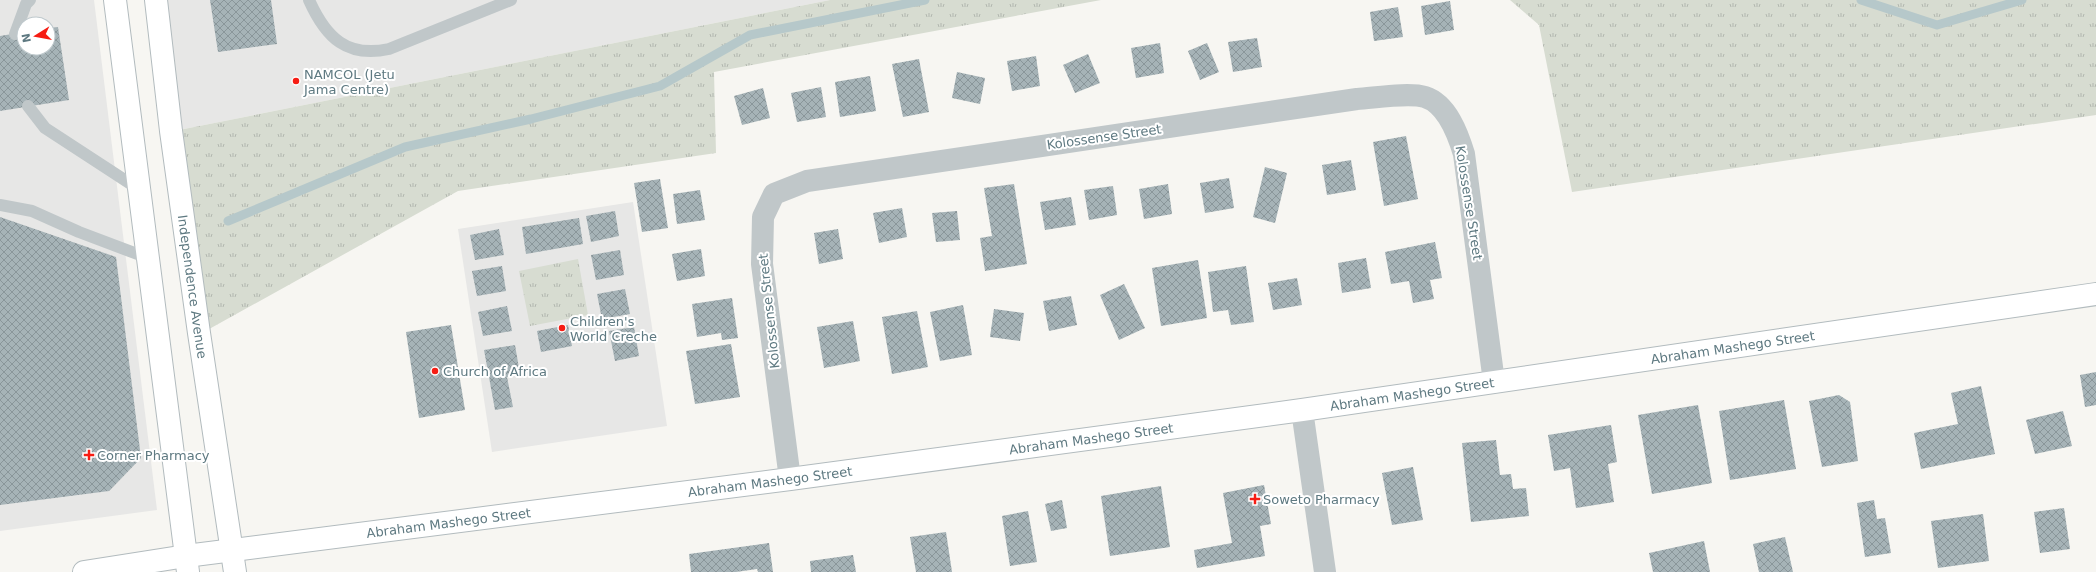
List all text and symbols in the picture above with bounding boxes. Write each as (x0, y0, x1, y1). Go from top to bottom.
north arrow (16, 16, 56, 56)
text: N (19, 32, 34, 44)
place label: NAMCOL (Jetu Jama Centre) (303, 67, 395, 97)
marker: NAMCOL (Jetu Jama Centre) (291, 76, 301, 86)
street label: Kolossense Street (1046, 122, 1162, 152)
street label: Kolossense Street (1453, 145, 1485, 261)
street label: Independence Avenue (175, 214, 210, 360)
street label: Kolossense Street (755, 253, 783, 369)
place label: Children's World Creche (570, 314, 657, 344)
marker: Children's World Creche (557, 323, 567, 333)
street label: Abraham Mashego Street (1650, 328, 1816, 366)
place label: Church of Africa (443, 364, 547, 379)
marker: Church of Africa (430, 366, 440, 376)
street label: Abraham Mashego Street (1329, 375, 1495, 413)
street label: Abraham Mashego Street (1008, 420, 1174, 457)
place label: Corner Pharmacy (97, 448, 210, 463)
marker: Corner Pharmacy (84, 450, 94, 460)
street label: Abraham Mashego Street (687, 463, 853, 499)
place label: Soweto Pharmacy (1263, 492, 1380, 507)
marker: Soweto Pharmacy (1250, 494, 1260, 504)
street label: Abraham Mashego Street (366, 505, 532, 540)

